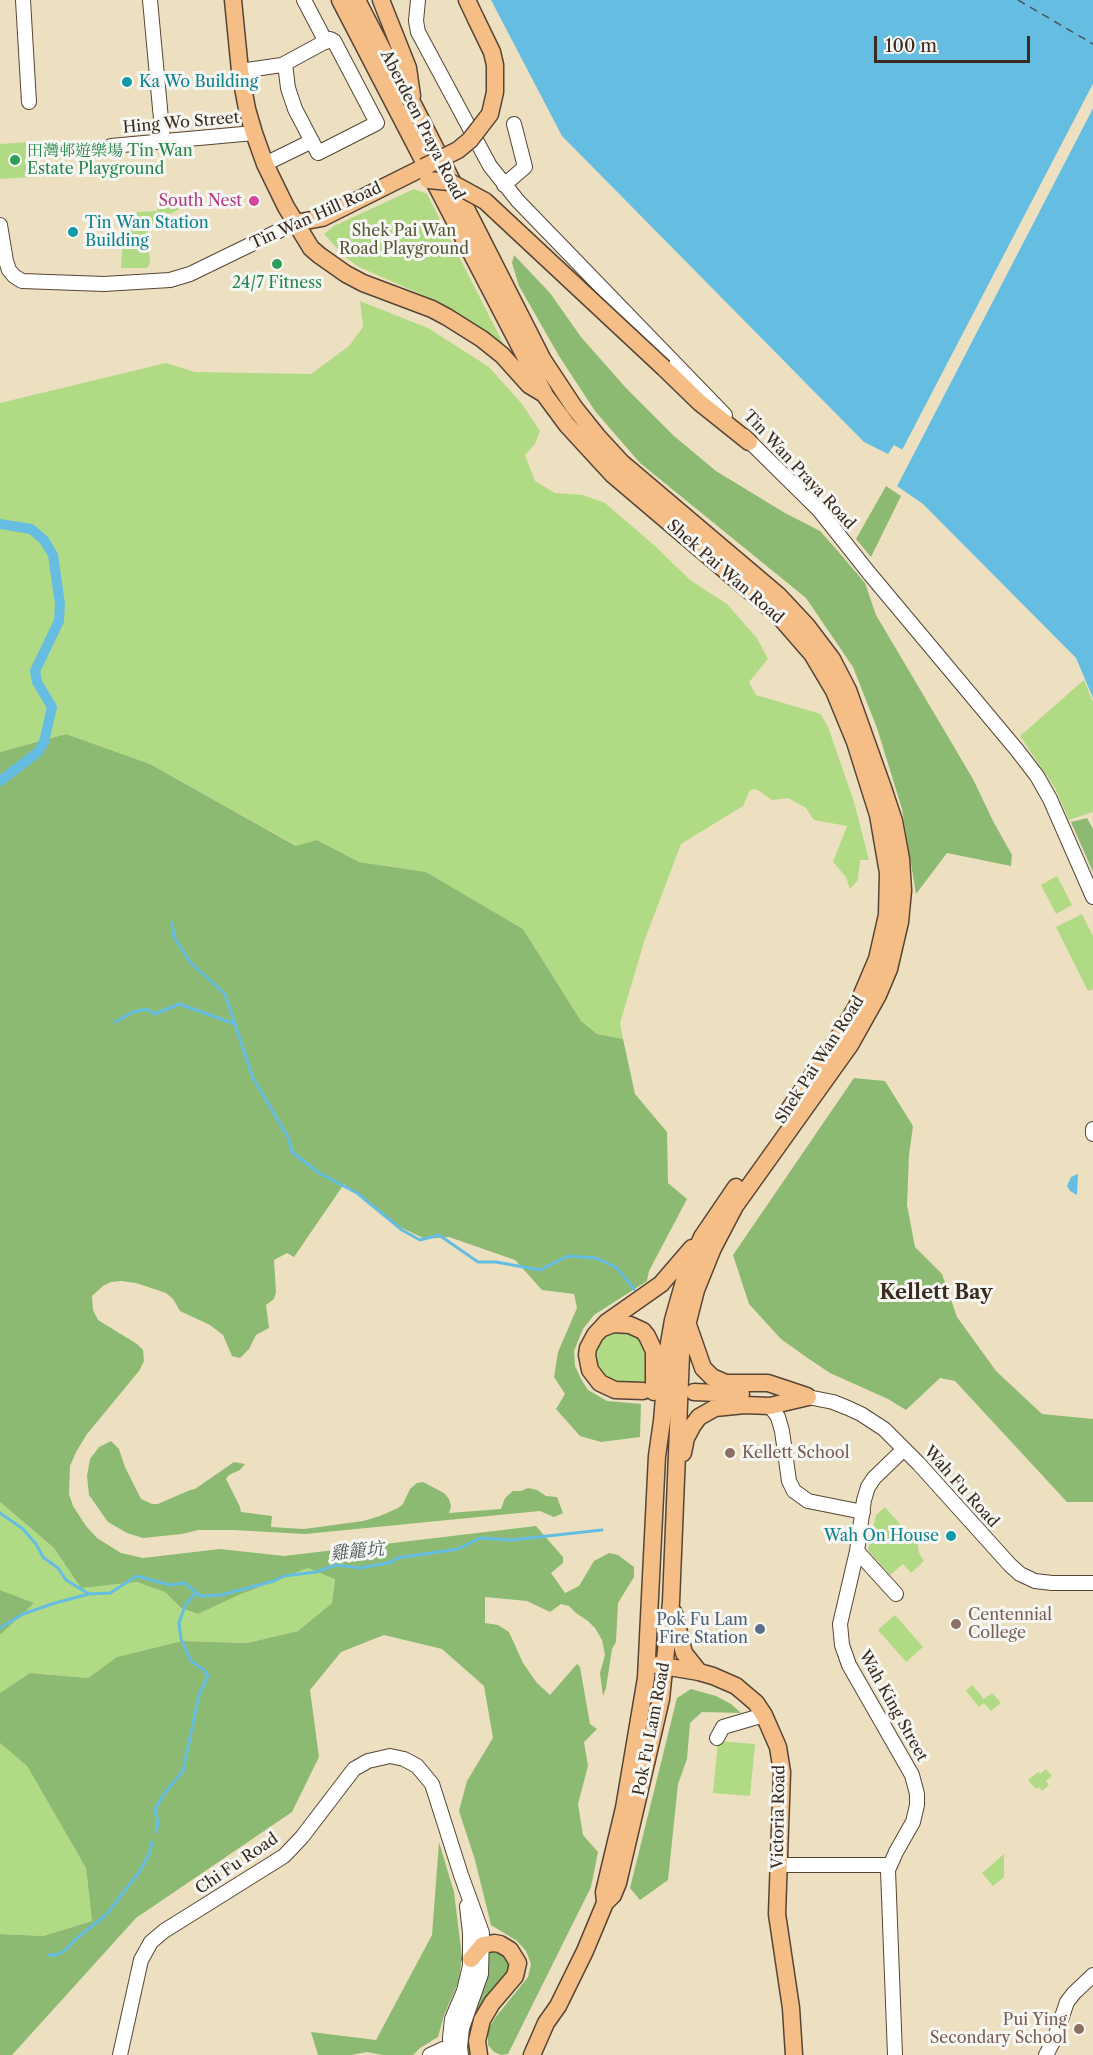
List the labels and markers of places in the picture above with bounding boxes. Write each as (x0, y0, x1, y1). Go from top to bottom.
place label: Ka Wo Building (139, 72, 258, 92)
marker: Ka Wo Building (120, 75, 134, 89)
place label: 田灣邨遊樂場 Tin Wan Estate Playground (27, 141, 193, 179)
marker: 田灣邨遊樂場 Tin Wan Estate Playground (8, 153, 22, 167)
place label: South Nest (159, 191, 242, 211)
marker: South Nest (247, 194, 261, 208)
place label: Tin Wan Station Building (85, 213, 209, 251)
marker: Tin Wan Station Building (66, 225, 80, 239)
marker: 24/7 Fitness (270, 257, 284, 271)
place label: 24/7 Fitness (232, 273, 322, 293)
place label: Kellett School (742, 1443, 849, 1463)
marker: Kellett School (723, 1446, 737, 1460)
place label: Wah On House (824, 1526, 939, 1546)
marker: Wah On House (944, 1529, 958, 1543)
place label: Centennial College (968, 1605, 1052, 1643)
place label: Pok Fu Lam Fire Station (656, 1610, 748, 1648)
marker: Centennial College (949, 1617, 963, 1631)
marker: Pok Fu Lam Fire Station (753, 1622, 767, 1636)
place label: Pui Ying Secondary School (930, 2010, 1067, 2048)
marker: Pui Ying Secondary School (1072, 2022, 1086, 2036)

